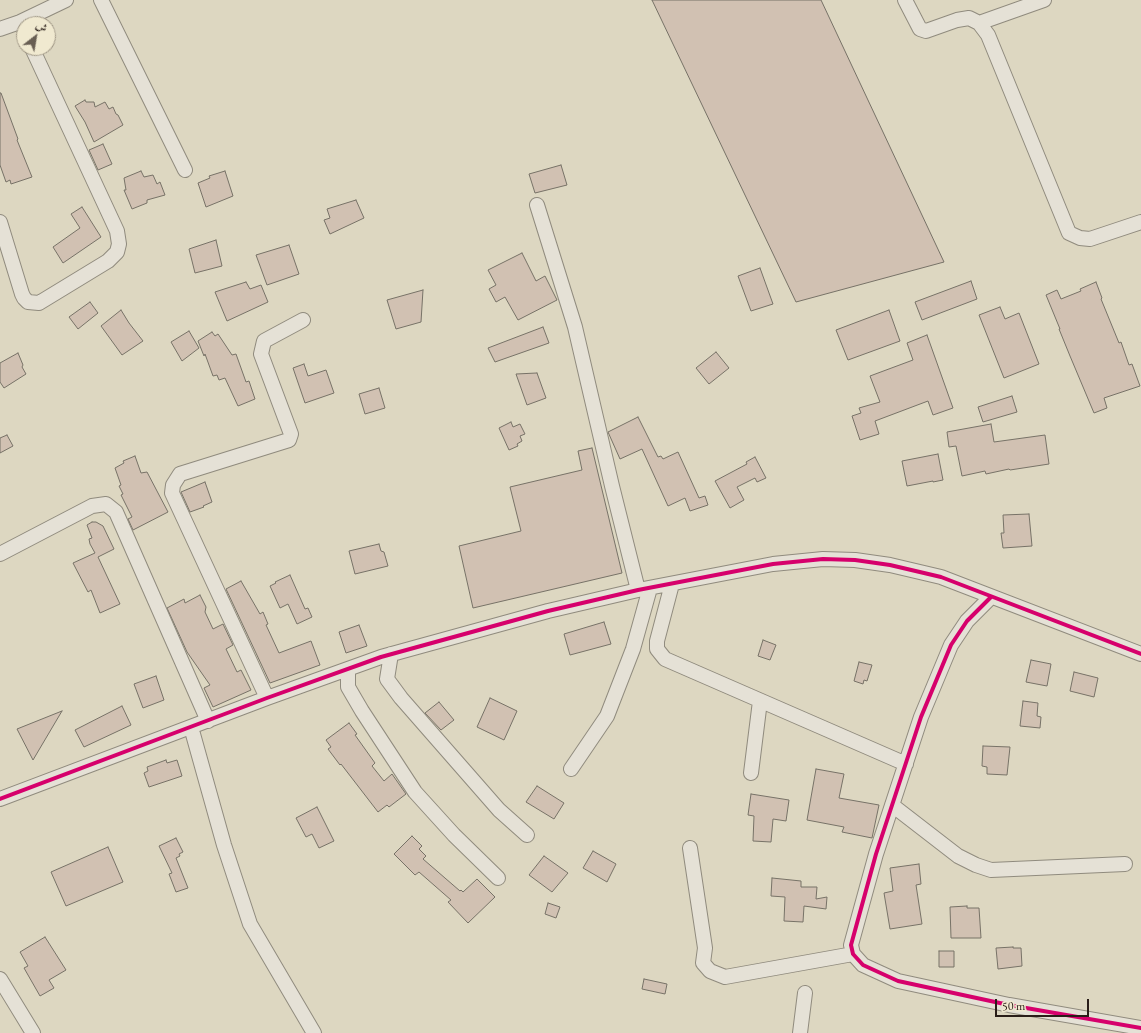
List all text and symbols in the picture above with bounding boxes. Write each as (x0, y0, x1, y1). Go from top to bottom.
north arrow (16, 16, 56, 56)
text: ش (33, 18, 50, 35)
scale bar (997, 991, 1091, 1017)
text: 50 m (1002, 998, 1025, 1014)

